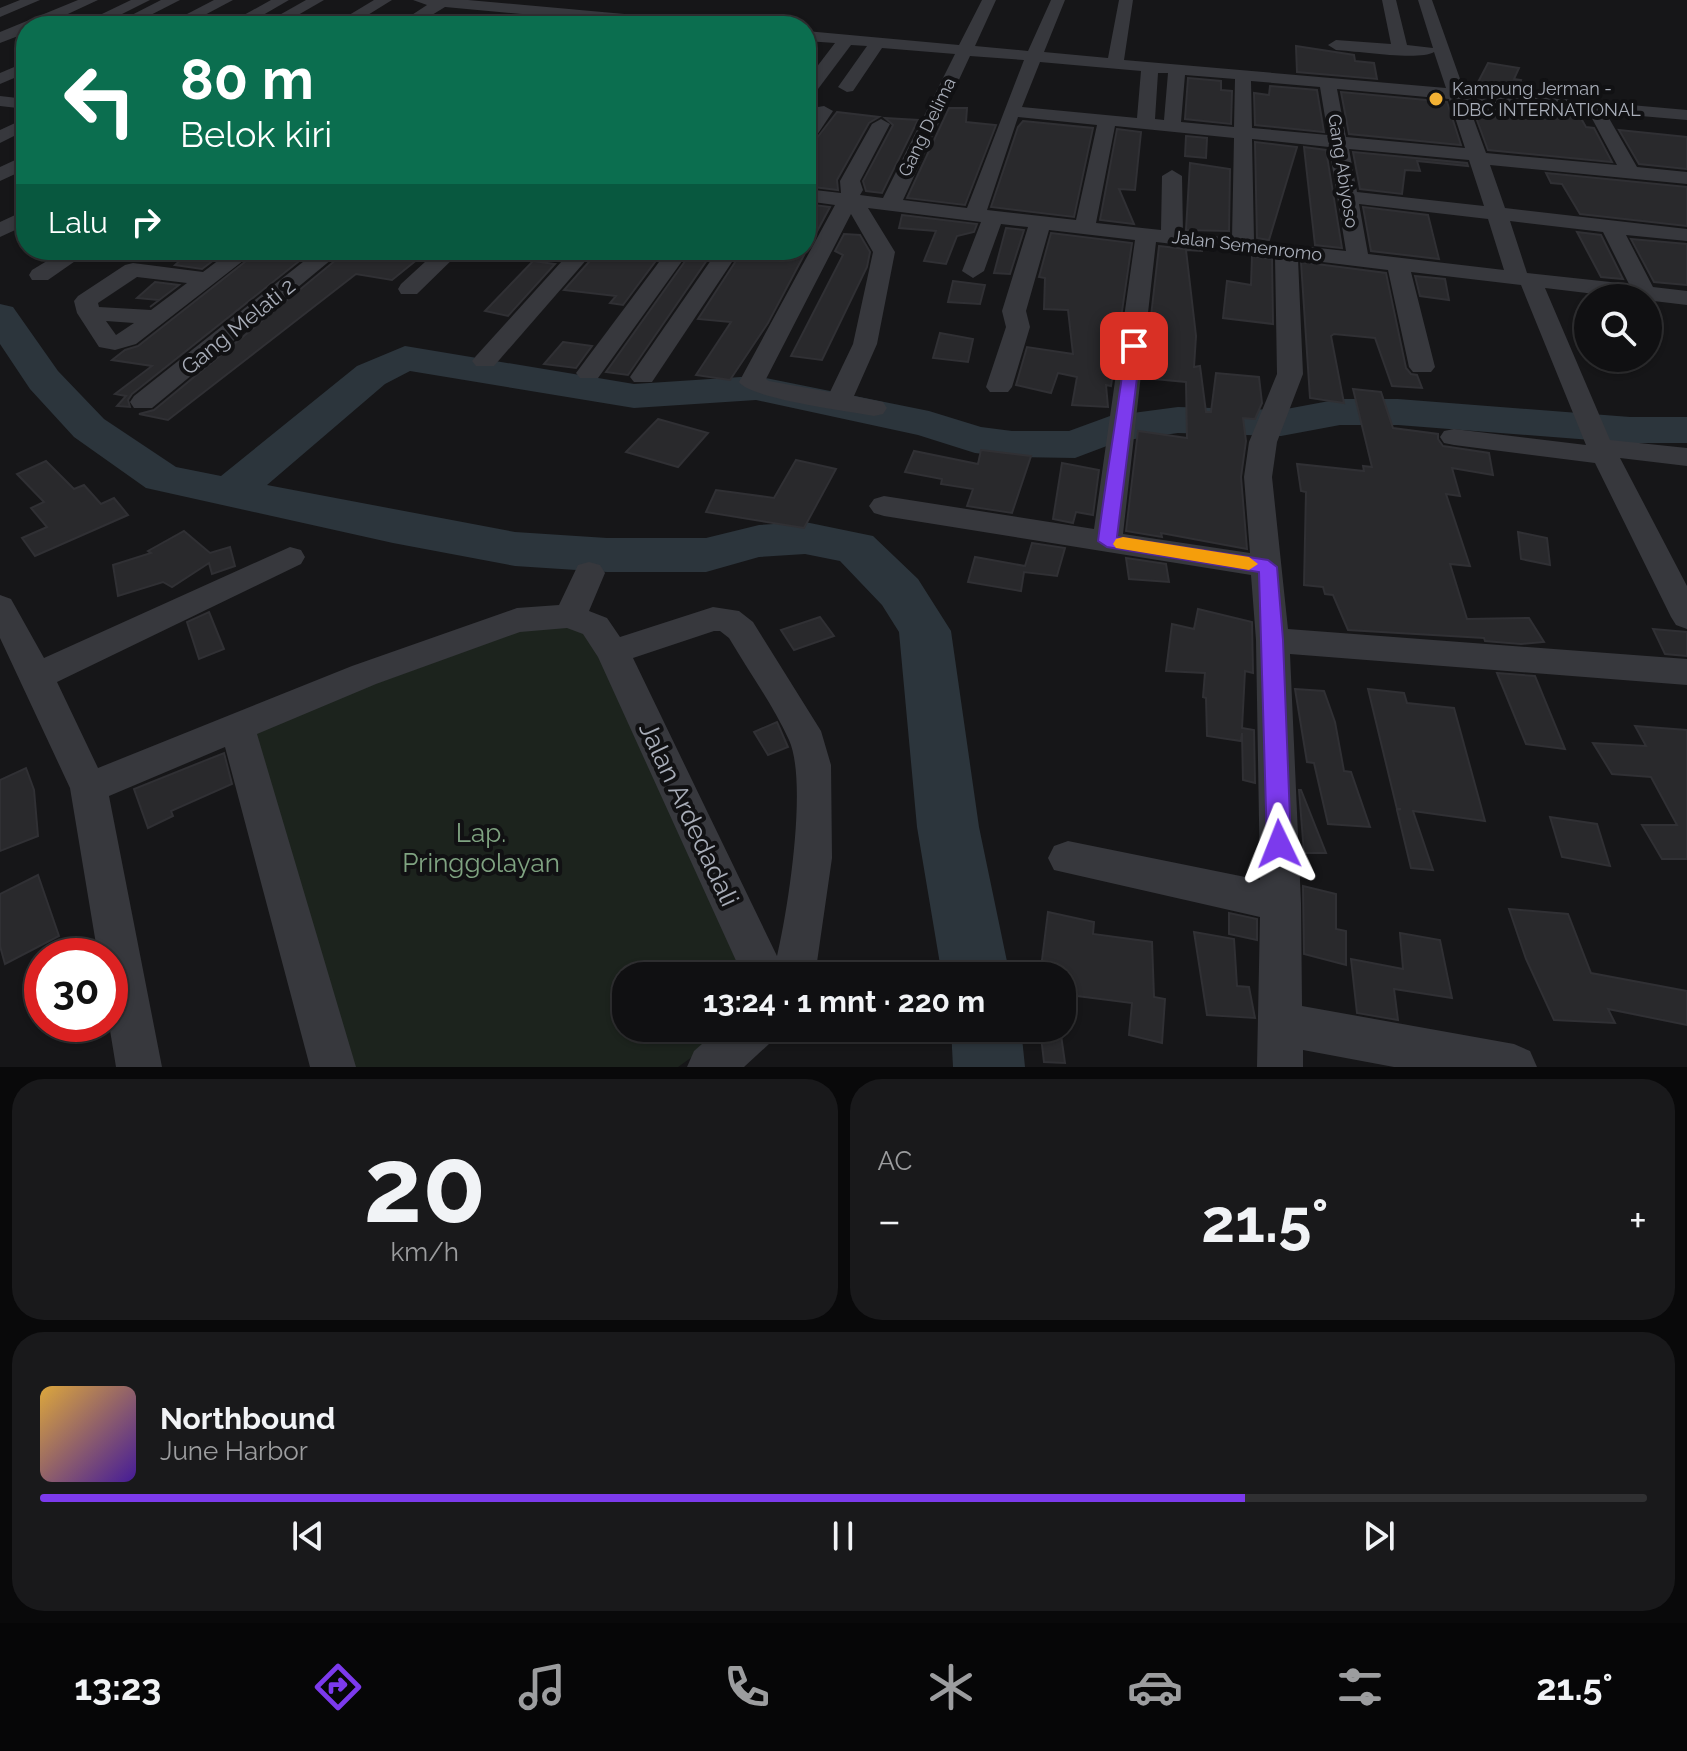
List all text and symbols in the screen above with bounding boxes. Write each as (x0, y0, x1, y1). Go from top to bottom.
text: 80 m (180, 46, 314, 112)
icon: left (48, 48, 152, 152)
street label: Gang Delima (894, 74, 960, 180)
place label: Kampung Jerman - IDBC INTERNATIONAL (1452, 78, 1641, 120)
marker: Kampung Jerman - IDBC INTERNATIONAL (1427, 90, 1445, 108)
street label: Gang Abiyoso (1324, 112, 1363, 230)
text: Belok kiri (180, 113, 332, 155)
icon: right (124, 200, 168, 244)
text: Lalu (48, 205, 108, 240)
street label: Jalan Semenromo (1171, 226, 1324, 265)
street label: Gang Melati 2 (176, 272, 300, 380)
map controls (1574, 284, 1662, 372)
button: search (1574, 284, 1662, 372)
pin (1100, 312, 1168, 380)
icon: arrive (1112, 324, 1156, 368)
street label: Jalan Ardedadali (633, 717, 745, 911)
position arrow (1237, 802, 1321, 886)
park label: Lap. Pringgolayan (402, 818, 560, 878)
speed limit sign: 30 (24, 938, 128, 1042)
text: 13:24 · 1 mnt · 220 m (703, 984, 985, 1019)
text: 20 (363, 1124, 486, 1246)
text: AC (878, 1146, 912, 1176)
text: 21.5° (1201, 1186, 1329, 1256)
text: − (878, 1195, 901, 1246)
text: + (1629, 1195, 1647, 1246)
text: km/h (390, 1237, 459, 1267)
text: Northbound (160, 1401, 335, 1436)
text: June Harbor (160, 1436, 308, 1466)
icon: previous (286, 1514, 330, 1558)
icon: pause (821, 1514, 865, 1558)
icon: next (1357, 1514, 1401, 1558)
icon: directions (310, 1659, 366, 1715)
icon: music (514, 1659, 570, 1715)
icon: phone (719, 1659, 775, 1715)
icon: climate (923, 1659, 979, 1715)
icon: car (1127, 1659, 1183, 1715)
icon: filters (1332, 1659, 1388, 1715)
text: 13:23 (74, 1666, 161, 1708)
text: 21.5° (1536, 1666, 1613, 1708)

